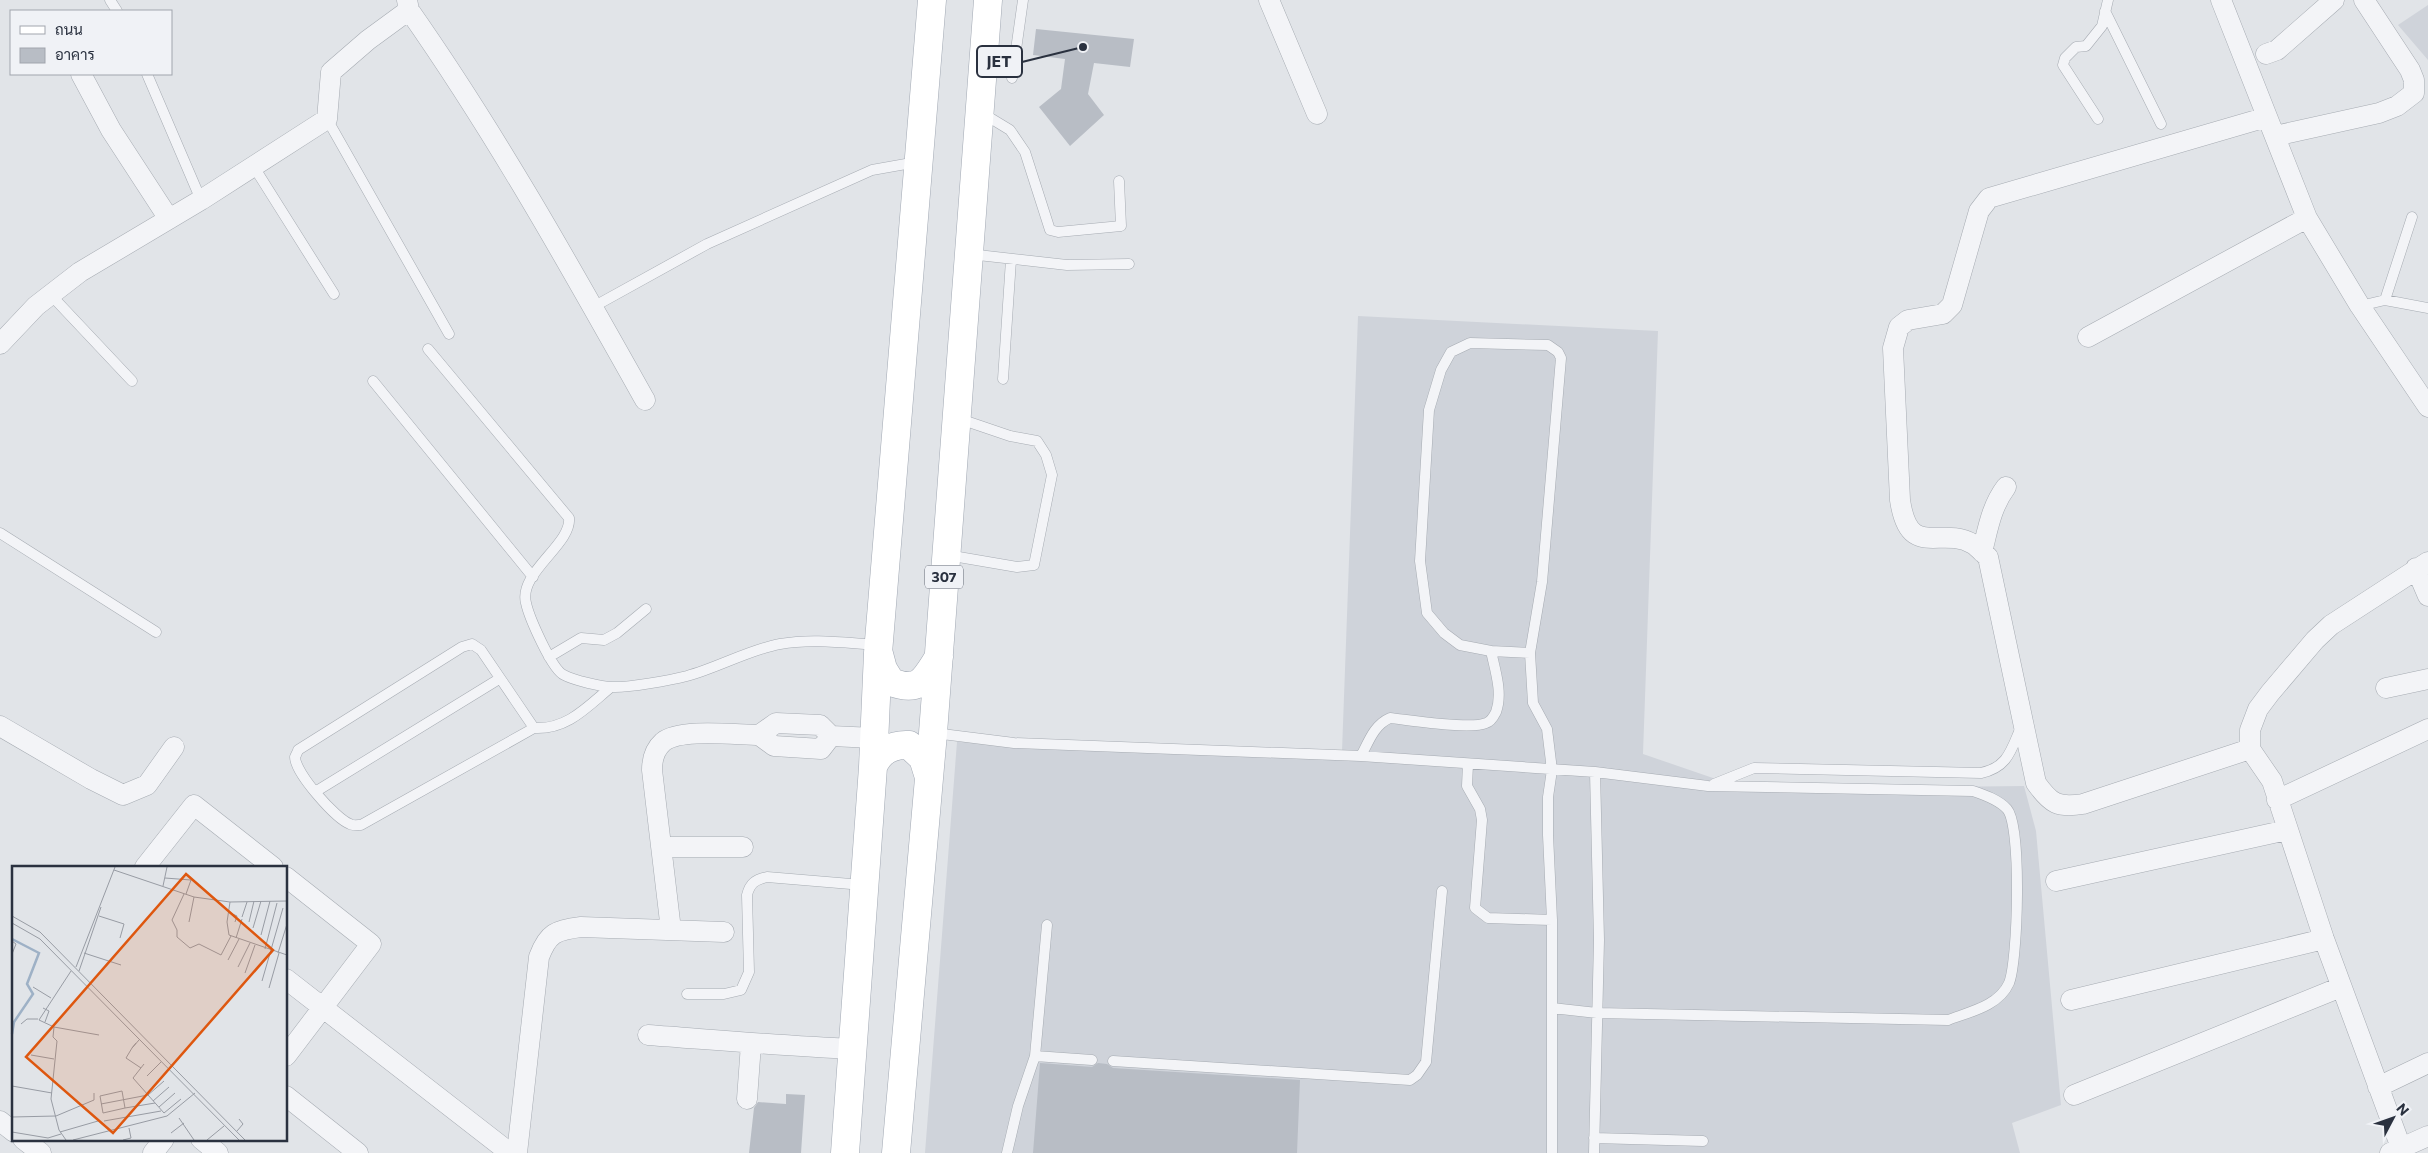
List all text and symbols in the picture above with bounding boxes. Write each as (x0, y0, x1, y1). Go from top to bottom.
legend (10, 10, 172, 75)
text: ถนน (55, 20, 83, 38)
text: อาคาร (55, 45, 95, 63)
callout: JET (977, 46, 1022, 77)
text: JET (987, 51, 1011, 70)
road number: 307 (925, 566, 963, 588)
inset map (12, 866, 288, 1140)
north arrow (2368, 1093, 2418, 1143)
text: N (2393, 1100, 2413, 1119)

